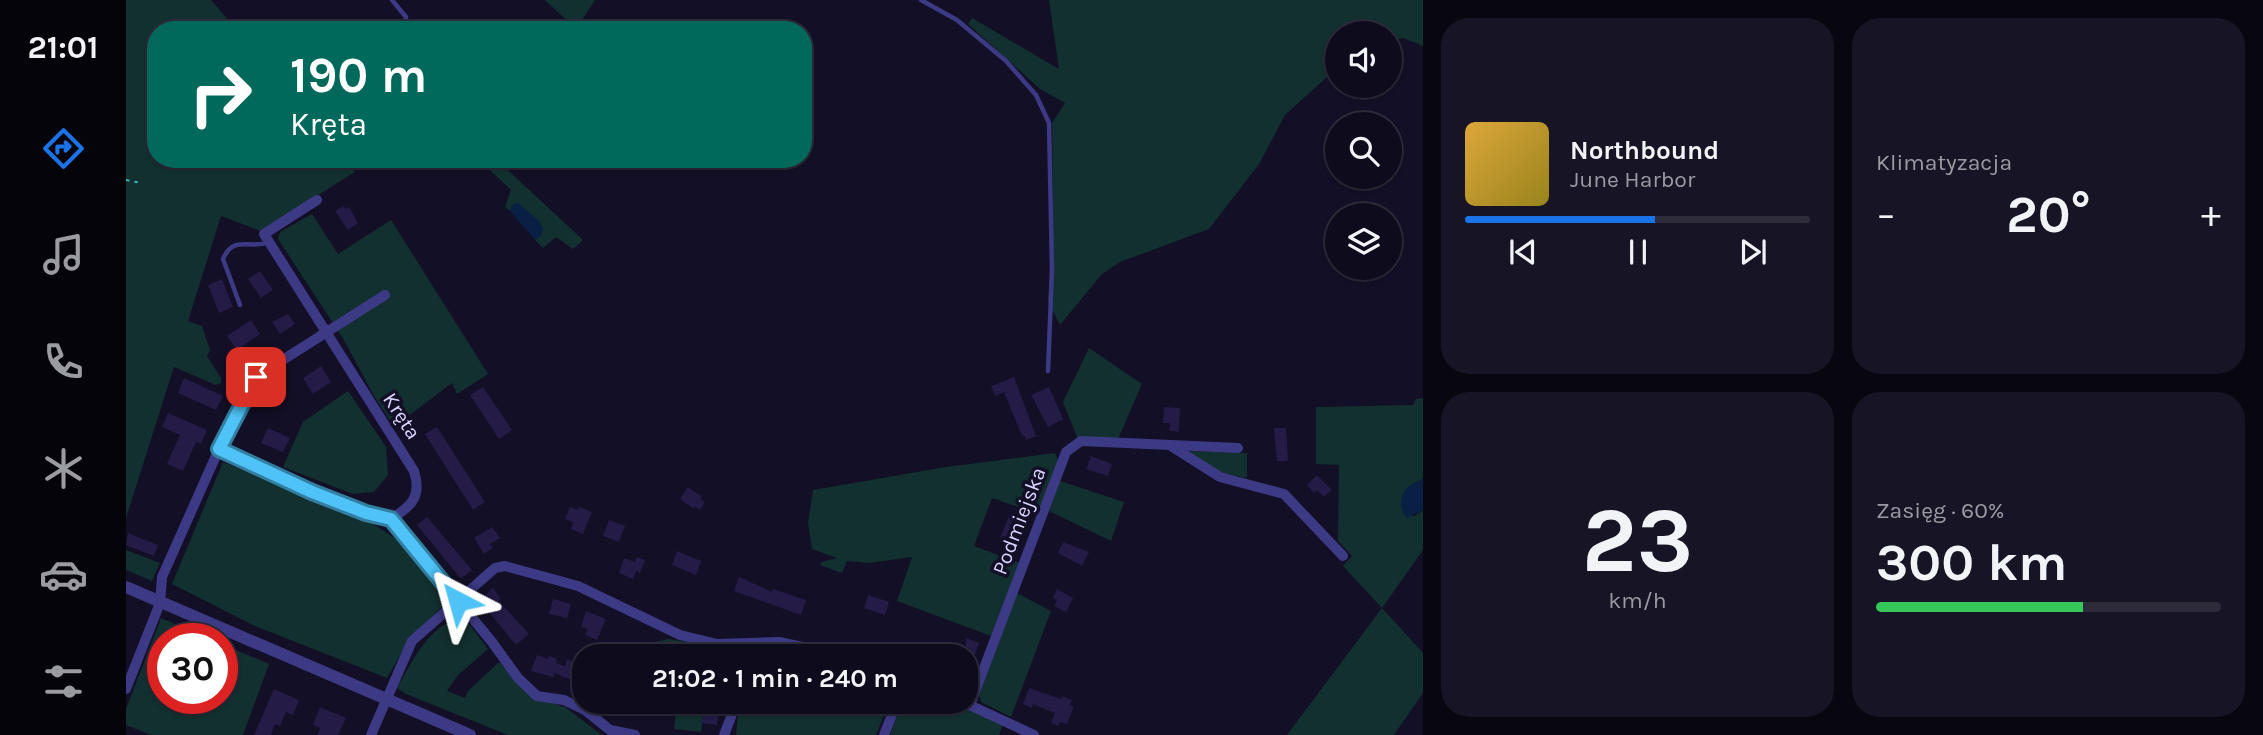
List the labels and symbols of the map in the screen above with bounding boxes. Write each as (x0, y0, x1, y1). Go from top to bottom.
pin (226, 347, 286, 407)
street label: Kręta (378, 388, 426, 444)
street label: Podmiejska (988, 464, 1050, 578)
position arrow (421, 564, 495, 638)
speed limit sign: 30 (147, 623, 238, 714)

